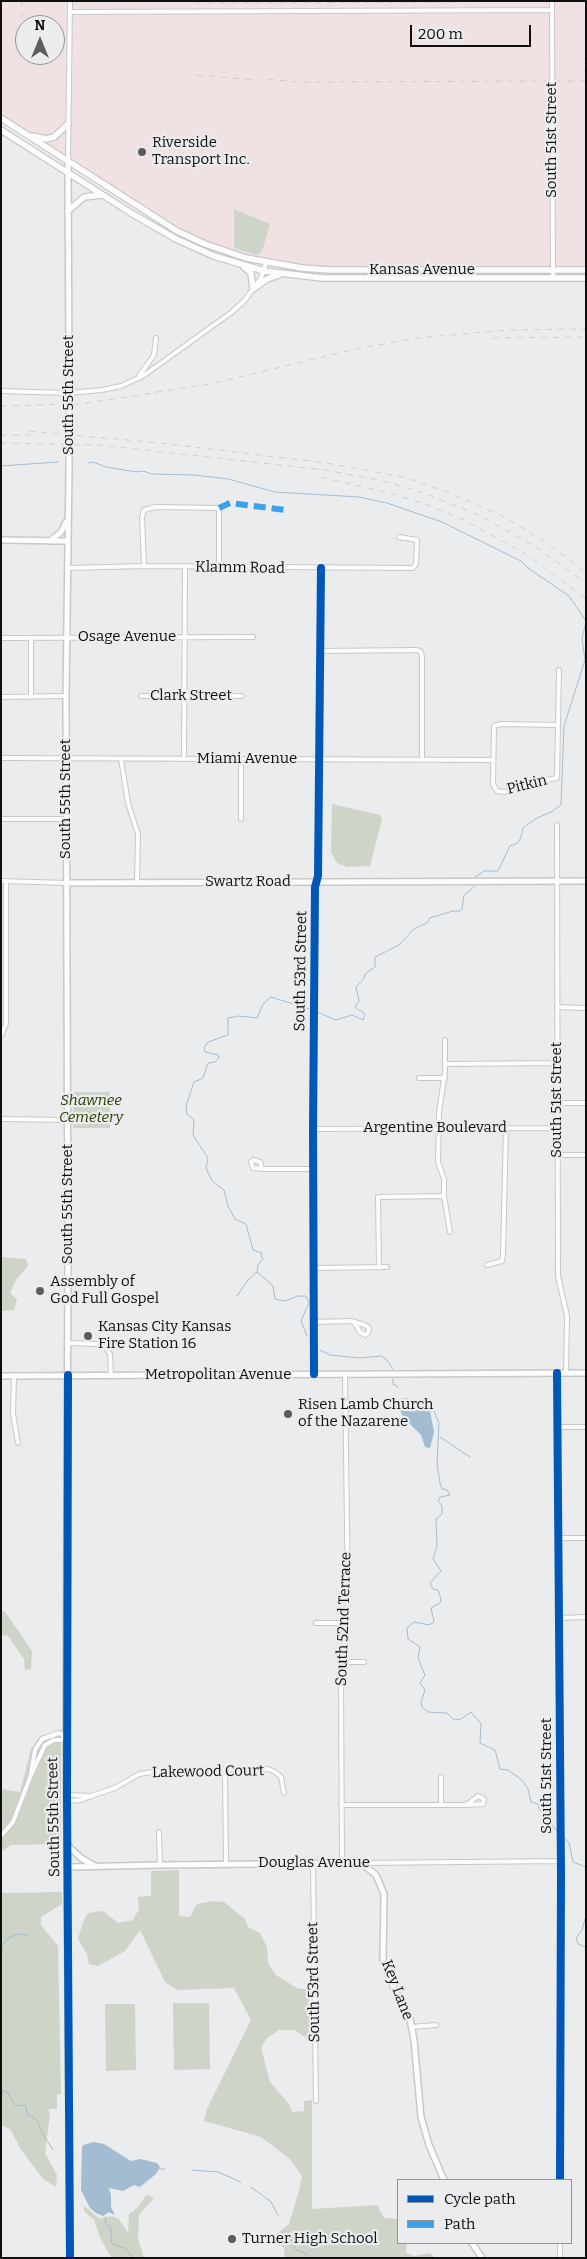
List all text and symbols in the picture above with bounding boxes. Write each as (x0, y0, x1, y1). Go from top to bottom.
north arrow (15, 15, 65, 65)
scale bar (412, 15, 533, 47)
text: N (35, 17, 45, 34)
text: 200 m (418, 25, 463, 43)
street label: South 51st Street (543, 82, 561, 198)
place label: Riverside Transport Inc. (152, 134, 250, 169)
marker: Riverside Transport Inc. (136, 146, 148, 158)
street label: Kansas Avenue (369, 261, 475, 279)
street label: South 55th Street (60, 335, 78, 455)
street label: Klamm Road (195, 558, 285, 578)
street label: Osage Avenue (78, 628, 176, 646)
street label: Clark Street (150, 687, 232, 705)
street label: South 55th Street (57, 739, 75, 859)
street label: Miami Avenue (197, 750, 297, 768)
street label: Pitkin (505, 771, 549, 799)
street label: Swartz Road (205, 873, 291, 891)
street label: South 53rd Street (291, 910, 311, 1032)
street label: South 51st Street (548, 1042, 566, 1158)
park label: Shawnee Cemetery (59, 1092, 123, 1127)
street label: Argentine Boulevard (363, 1119, 507, 1137)
street label: South 55th Street (59, 1144, 77, 1264)
place label: Assembly of God Full Gospel (50, 1273, 159, 1308)
marker: Assembly of God Full Gospel (34, 1285, 46, 1297)
place label: Kansas City Kansas Fire Station 16 (98, 1318, 231, 1353)
marker: Kansas City Kansas Fire Station 16 (82, 1330, 94, 1342)
street label: Metropolitan Avenue (145, 1366, 291, 1384)
place label: Risen Lamb Church of the Nazarene (298, 1396, 433, 1431)
marker: Risen Lamb Church of the Nazarene (282, 1408, 294, 1420)
street label: South 52nd Terrace (333, 1552, 355, 1686)
street label: South 51st Street (538, 1718, 556, 1834)
street label: South 55th Street (44, 1757, 64, 1877)
street label: Lakewood Court (152, 1762, 264, 1782)
street label: Douglas Avenue (258, 1854, 370, 1872)
street label: South 53rd Street (304, 1921, 324, 2043)
street label: Key Lane (377, 1957, 417, 2023)
legend (397, 2179, 572, 2244)
text: Cycle path (444, 2190, 516, 2208)
text: Path (444, 2215, 475, 2233)
place label: Turner High School (242, 2230, 378, 2248)
marker: Turner High School (226, 2233, 238, 2245)

